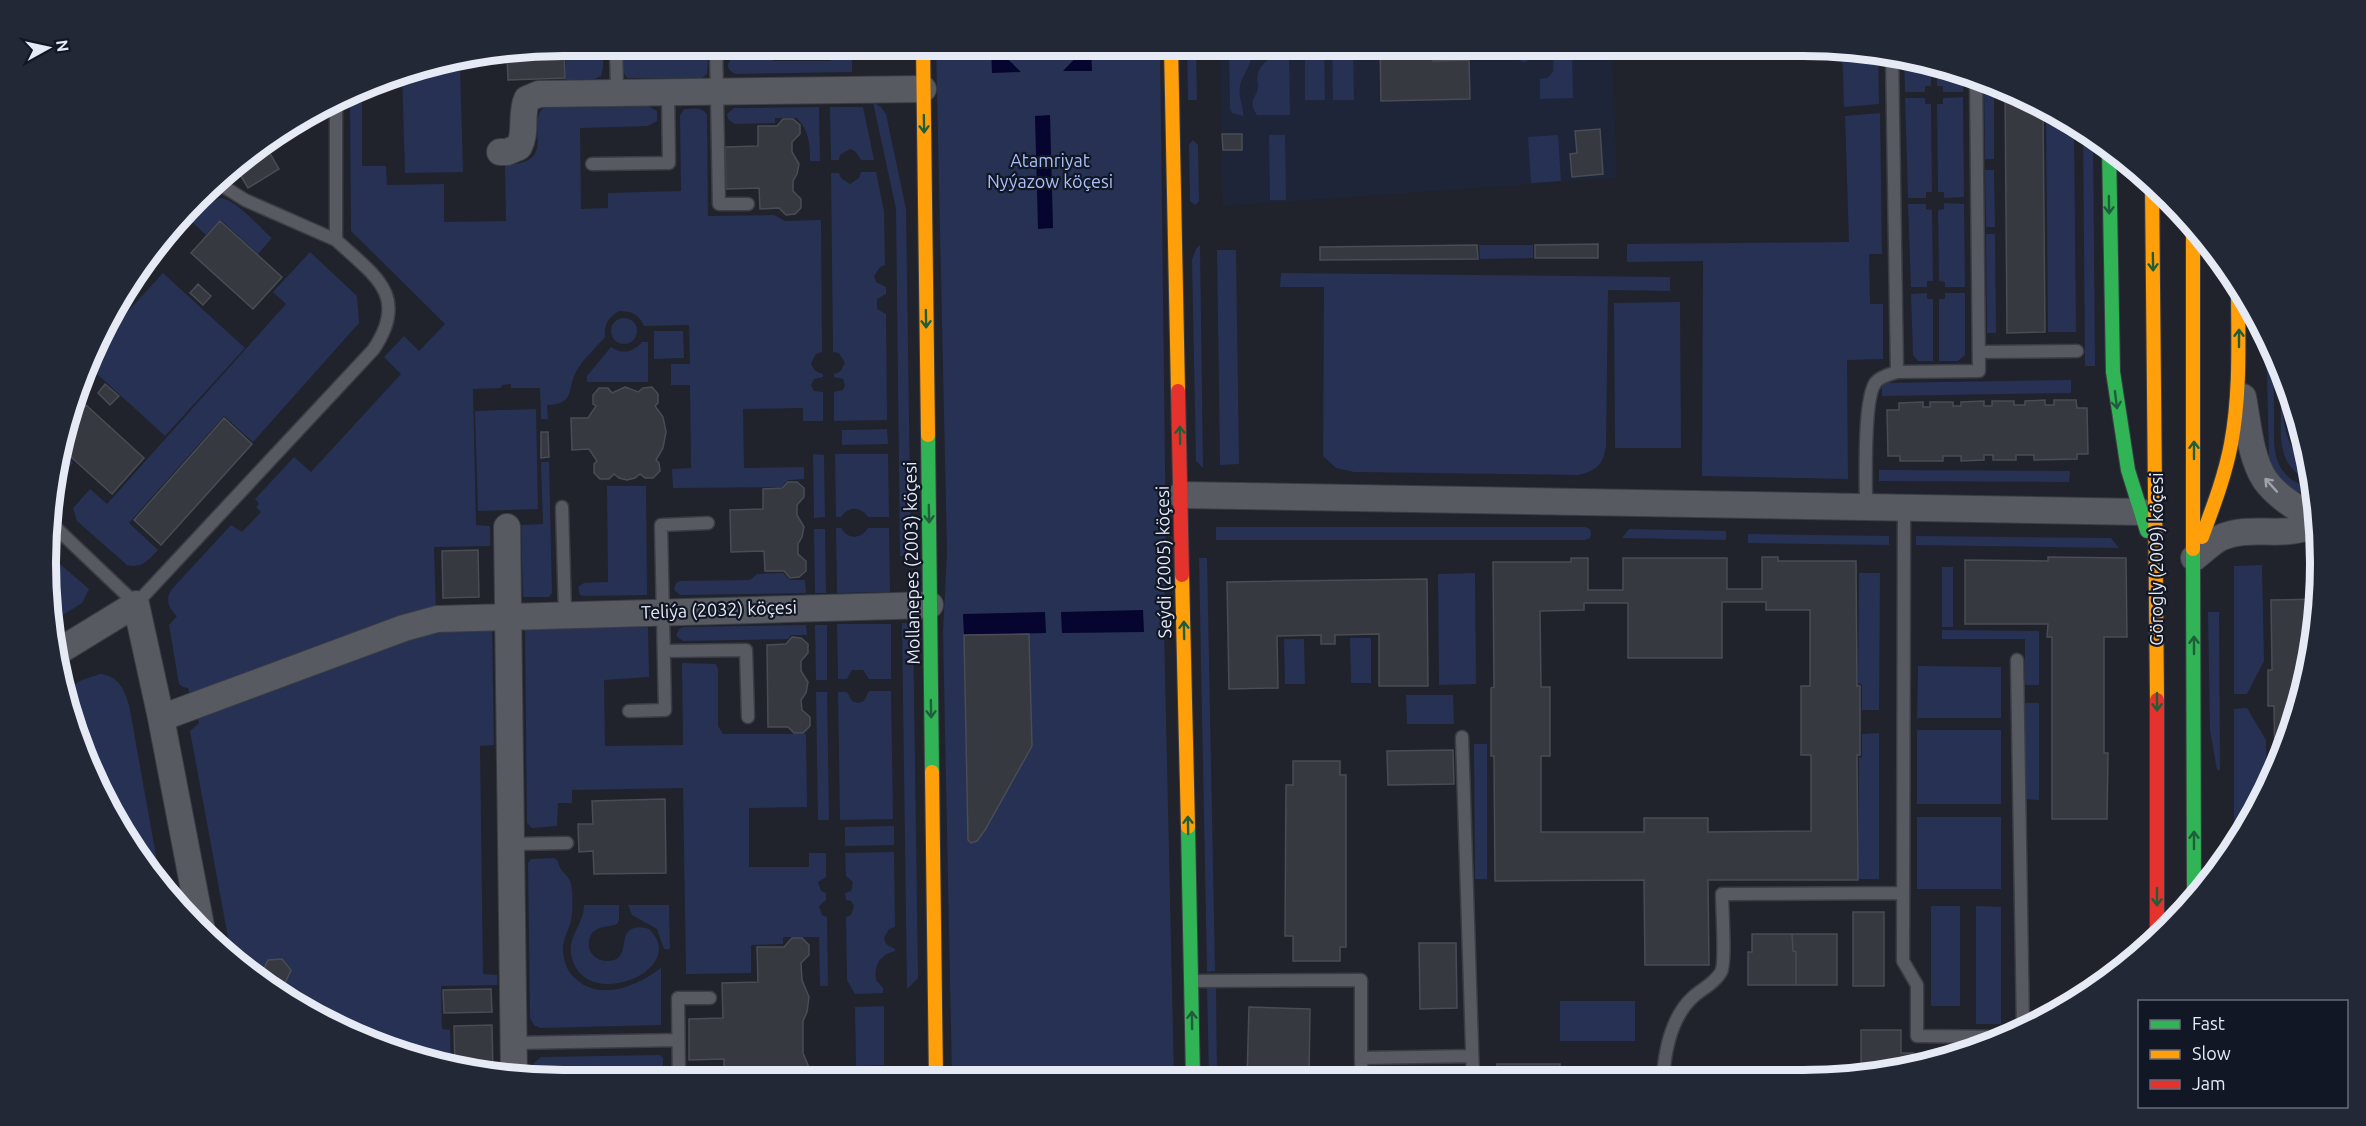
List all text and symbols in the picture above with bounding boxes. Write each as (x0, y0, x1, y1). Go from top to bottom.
north arrow (18, 18, 78, 78)
text: N (53, 39, 73, 53)
one-way arrow (918, 114, 930, 134)
park label: Atamriyat Nyýazow köçesi (987, 150, 1113, 191)
one-way arrow (2103, 195, 2115, 215)
one-way arrow (2148, 252, 2159, 272)
one-way arrow (921, 309, 932, 329)
one-way arrow (2233, 329, 2244, 349)
one-way arrow (2111, 390, 2122, 410)
one-way arrow (1174, 426, 1185, 446)
one-way arrow (2188, 440, 2200, 460)
street label: Mollanepes (2003) köçesi (899, 461, 924, 665)
street label: Görogly (2009) köçesi (2146, 472, 2167, 646)
one-way arrow (2264, 478, 2278, 493)
street label: Seýdi (2005) köçesi (1152, 485, 1175, 639)
one-way arrow (923, 504, 935, 524)
street label: Teliýa (2032) köçesi (641, 596, 797, 623)
one-way arrow (1178, 621, 1189, 641)
one-way arrow (2188, 635, 2200, 655)
one-way arrow (2151, 692, 2163, 712)
one-way arrow (926, 699, 937, 719)
one-way arrow (1182, 816, 1194, 836)
one-way arrow (2188, 830, 2200, 850)
one-way arrow (2151, 887, 2163, 907)
legend (2138, 1000, 2348, 1108)
one-way arrow (1186, 1011, 1198, 1031)
text: Fast (2192, 1013, 2225, 1033)
text: Slow (2192, 1043, 2231, 1063)
text: Jam (2192, 1073, 2226, 1093)

